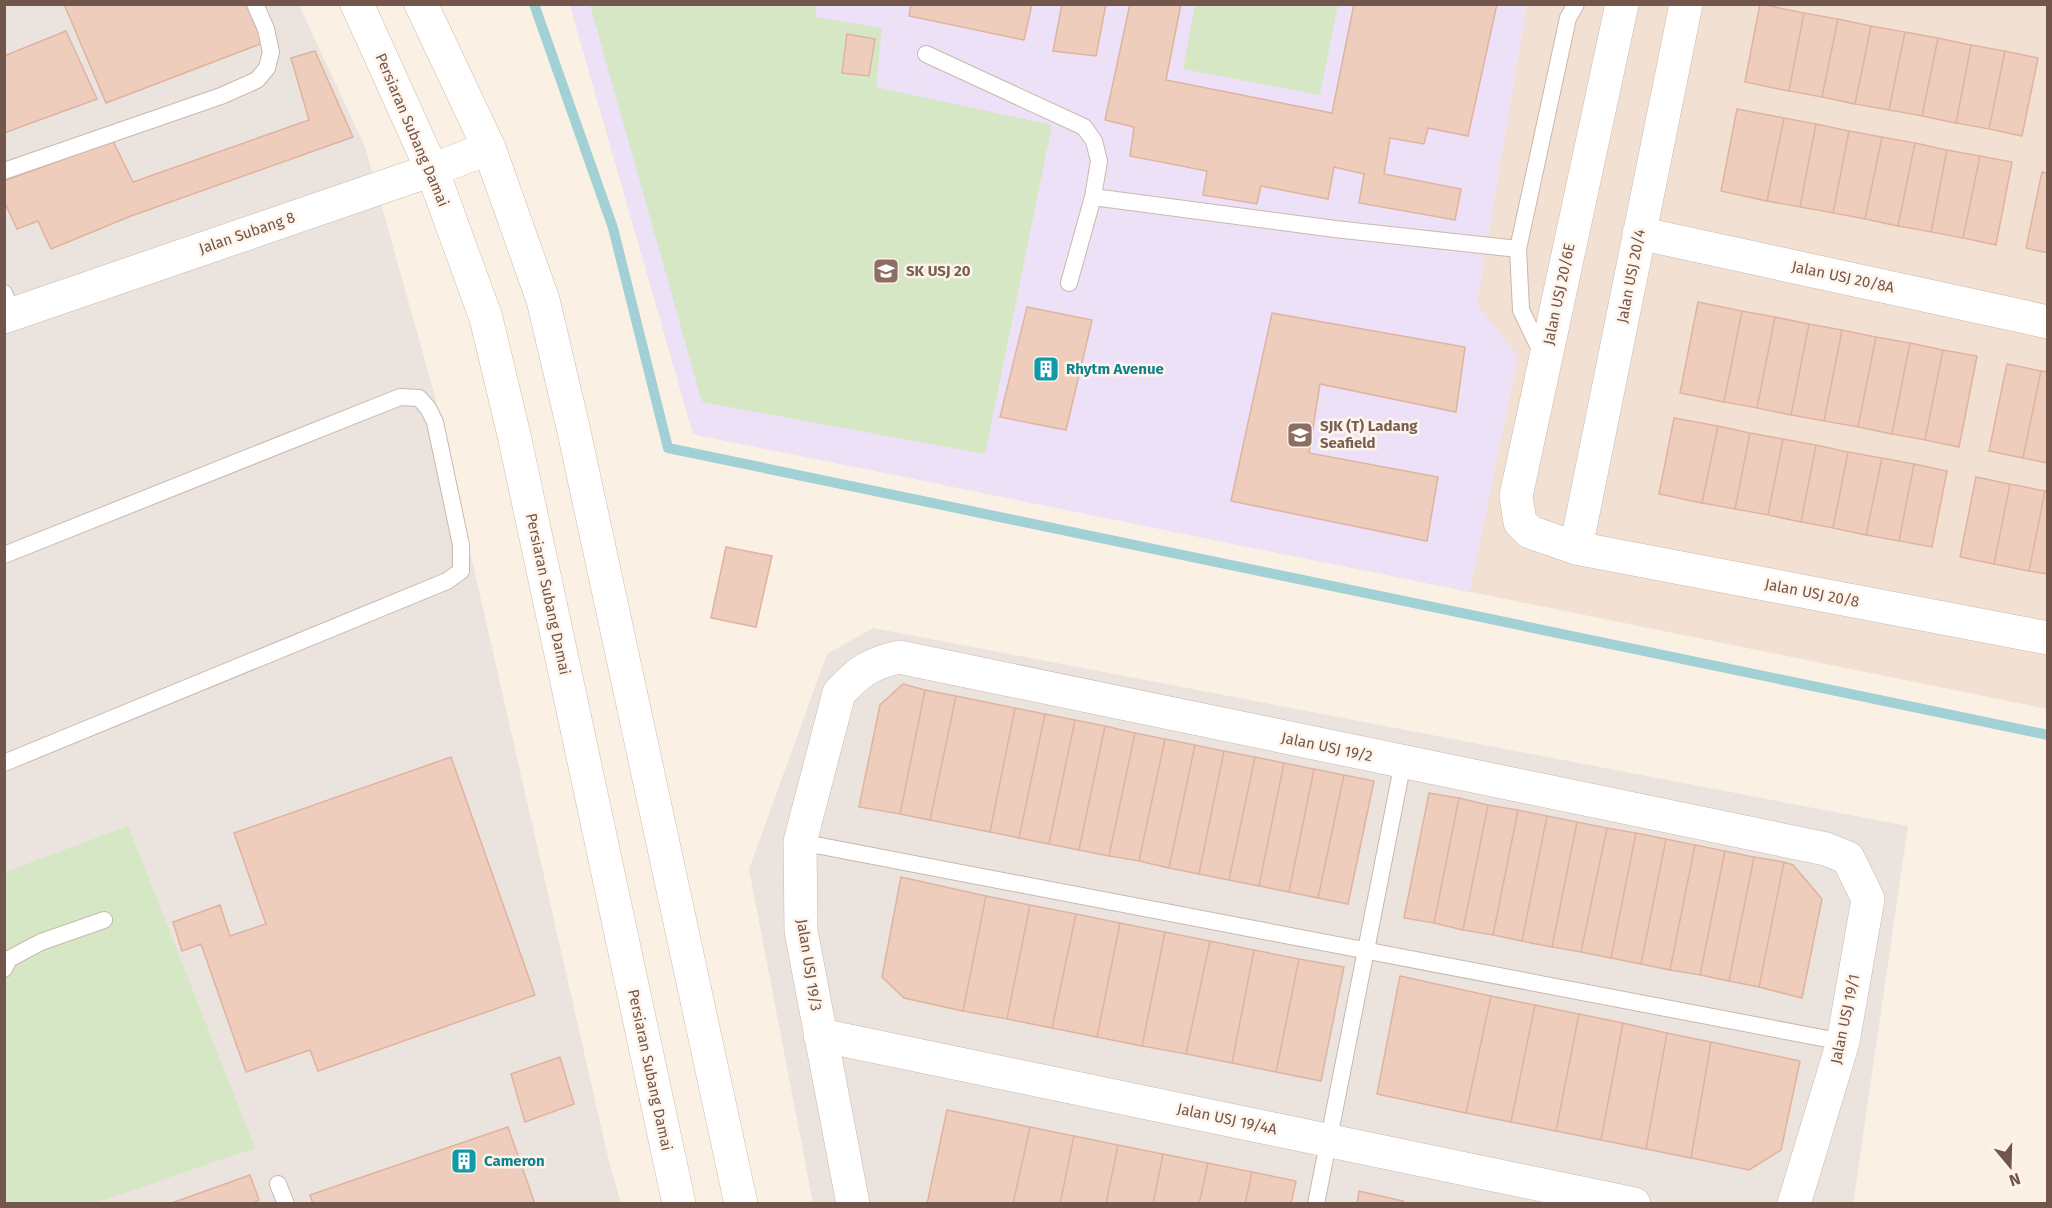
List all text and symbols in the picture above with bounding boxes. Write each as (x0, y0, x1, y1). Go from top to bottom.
street label: Persiaran Subang Damai (371, 51, 453, 209)
street label: Jalan Subang 8 (197, 208, 297, 258)
street label: Jalan USJ 20/4 (1613, 228, 1649, 324)
street label: Jalan USJ 20/6E (1539, 242, 1579, 346)
school or university icon: SK USJ 20 (871, 256, 901, 286)
street label: Jalan USJ 20/8A (1790, 257, 1896, 297)
place label: SK USJ 20 (906, 262, 971, 280)
building icon: Rhytm Avenue (1031, 354, 1061, 384)
place label: Rhytm Avenue (1066, 360, 1164, 378)
place label: SJK (T) Ladang Seafield (1320, 417, 1418, 452)
school or university icon: SJK (T) Ladang Seafield (1285, 420, 1315, 450)
street label: Persiaran Subang Damai (522, 511, 574, 677)
street label: Jalan USJ 20/8 (1763, 575, 1861, 611)
street label: Jalan USJ 19/2 (1280, 729, 1374, 765)
street label: Jalan USJ 19/3 (793, 918, 825, 1012)
street label: Jalan USJ 19/1 (1827, 972, 1863, 1066)
street label: Persiaran Subang Damai (624, 987, 676, 1153)
street label: Jalan USJ 19/4A (1175, 1100, 1279, 1138)
north arrow (1980, 1136, 2040, 1196)
building icon: Cameron (449, 1146, 479, 1176)
place label: Cameron (484, 1152, 545, 1170)
text: N (2007, 1169, 2023, 1190)

